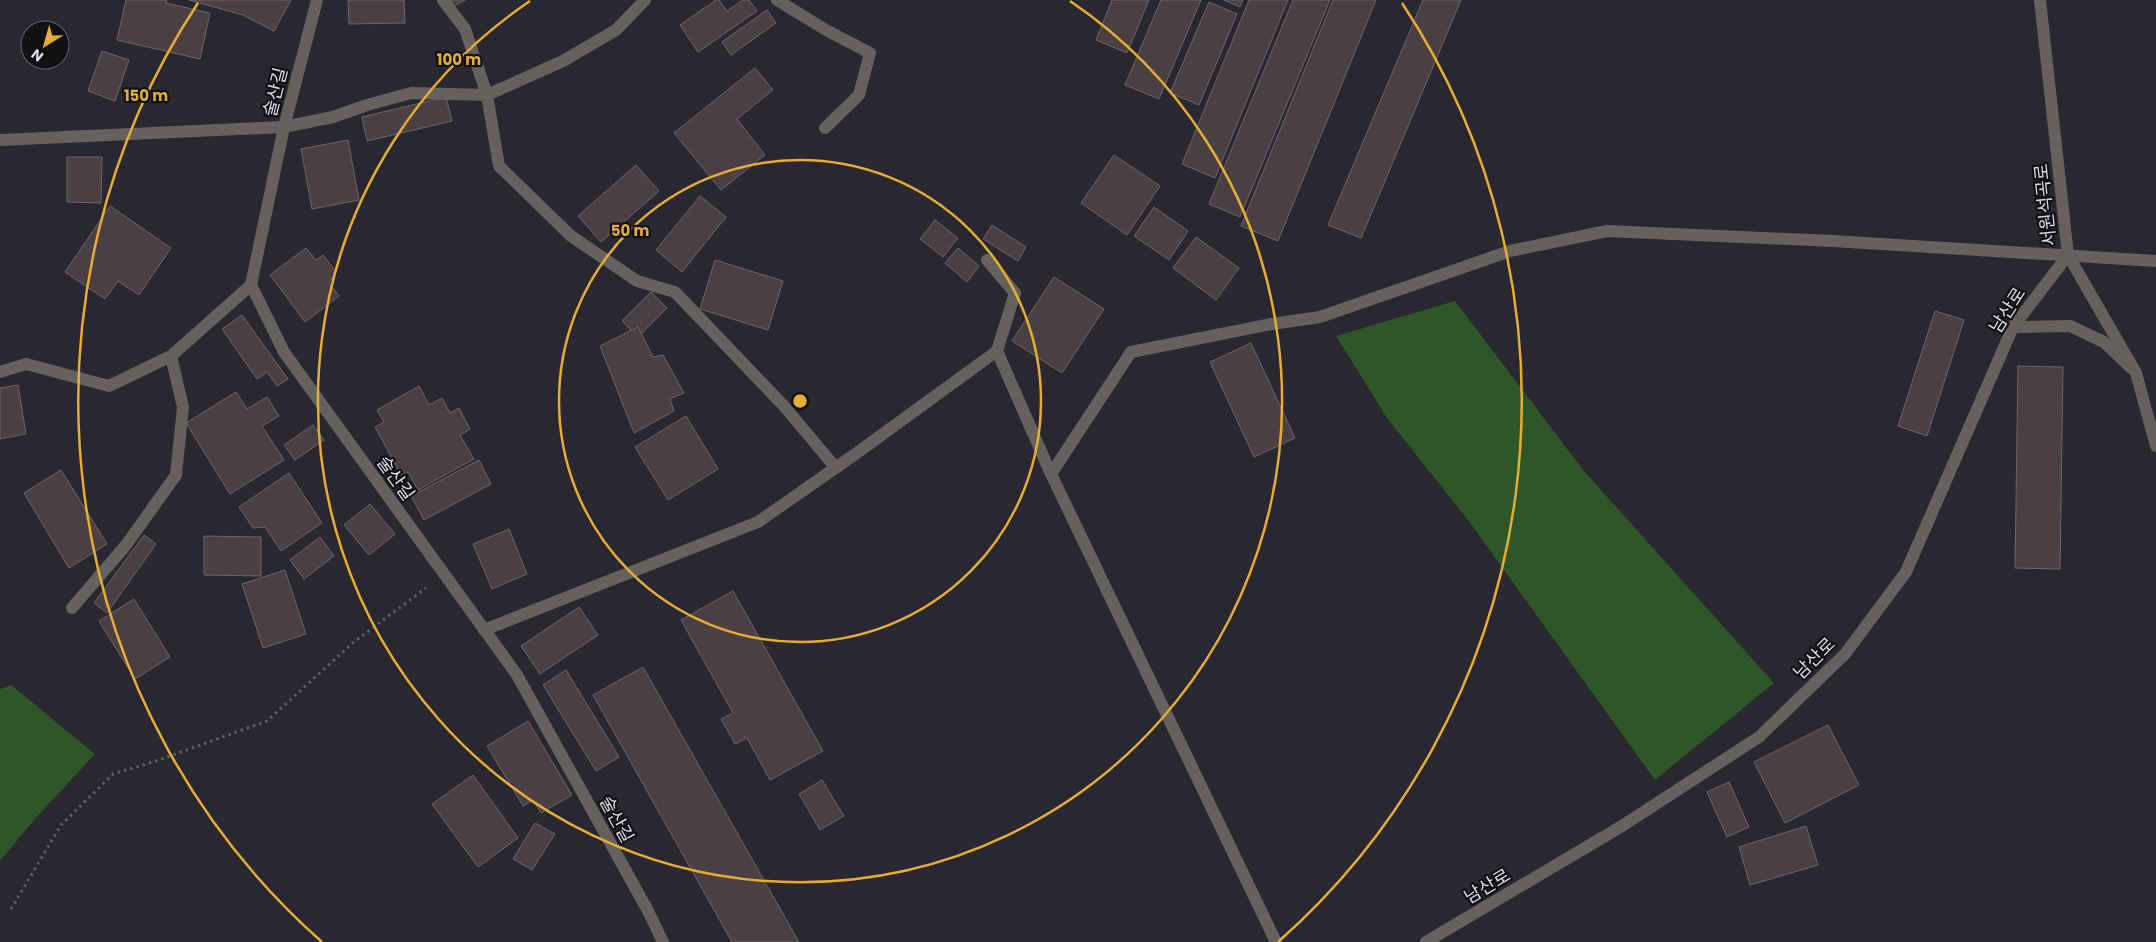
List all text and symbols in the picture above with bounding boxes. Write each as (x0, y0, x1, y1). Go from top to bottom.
north arrow (20, 20, 70, 70)
text: N (27, 44, 47, 67)
text: 100 m (437, 49, 481, 70)
street label: 술산길 (257, 65, 293, 119)
text: 150 m (124, 85, 168, 106)
street label: 서원석곡로 (2028, 163, 2062, 247)
text: 50 m (611, 220, 649, 241)
street label: 남산로 (1983, 282, 2031, 338)
centre of rings (791, 392, 809, 410)
street label: 술산길 (371, 451, 421, 505)
street label: 남산로 (1788, 632, 1840, 684)
street label: 술산길 (594, 791, 640, 847)
street label: 남산로 (1459, 862, 1515, 910)

